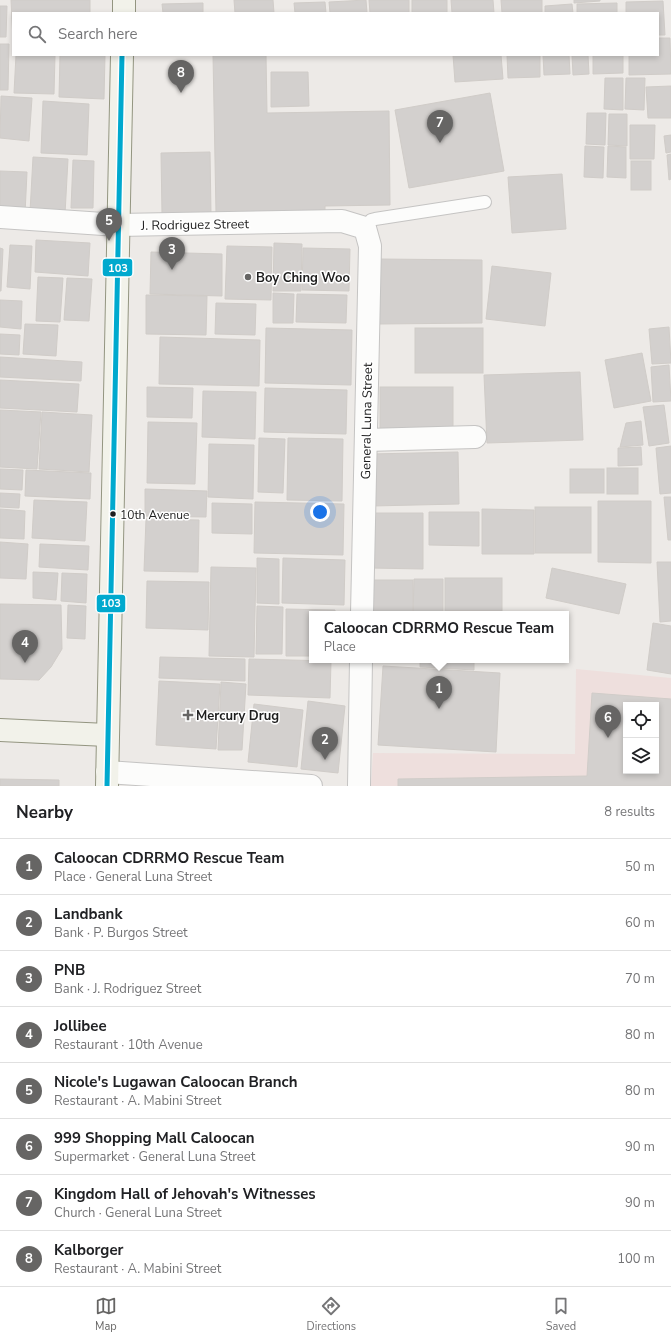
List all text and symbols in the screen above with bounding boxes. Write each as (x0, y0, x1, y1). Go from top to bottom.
search box (12, 12, 659, 56)
icon: search (26, 23, 48, 45)
text: Search here (58, 24, 138, 44)
pin: 8 (168, 60, 194, 93)
pin: 7 (427, 110, 453, 143)
pin: 5 (96, 208, 122, 241)
street label: J. Rodriguez Street (140, 215, 250, 235)
pin: 3 (159, 237, 185, 270)
line badge: 103 (102, 258, 133, 277)
text: 103 (108, 261, 128, 276)
place label: Boy Ching Woo (256, 269, 350, 287)
marker: Boy Ching Woo (243, 272, 253, 282)
street label: General Luna Street (357, 362, 377, 479)
your location (310, 502, 330, 522)
place label: 10th Avenue (120, 507, 189, 523)
marker: 10th Avenue (108, 509, 118, 519)
line badge: 103 (96, 594, 126, 613)
text: 103 (101, 596, 121, 611)
popup (309, 611, 569, 663)
text: Caloocan CDRRMO Rescue Team (324, 618, 554, 638)
pin: 4 (12, 630, 38, 663)
text: Place (324, 638, 356, 656)
pin: 1 (426, 676, 452, 709)
map controls (623, 702, 659, 774)
button: locate (623, 702, 659, 738)
pin: 6 (595, 705, 621, 738)
place label: Mercury Drug (196, 707, 279, 725)
marker: Mercury Drug (183, 710, 193, 720)
pin: 2 (312, 727, 338, 760)
button: layers (623, 738, 659, 774)
text: Nearby (16, 801, 73, 824)
text: 8 results (604, 803, 655, 821)
text: Caloocan CDRRMO Rescue Team (54, 848, 284, 868)
text: 1 (25, 858, 33, 876)
text: 50 m (625, 858, 655, 876)
text: Place · General Luna Street (54, 868, 212, 886)
text: Landbank (54, 904, 122, 924)
text: 2 (25, 914, 33, 932)
text: 60 m (625, 914, 655, 932)
text: Bank · P. Burgos Street (54, 924, 188, 942)
text: PNB (54, 960, 85, 980)
text: 3 (25, 970, 33, 988)
text: 70 m (625, 970, 655, 988)
text: Bank · J. Rodriguez Street (54, 980, 201, 998)
text: Jollibee (54, 1016, 107, 1036)
text: 4 (25, 1026, 33, 1044)
text: 80 m (625, 1026, 655, 1044)
text: Restaurant · 10th Avenue (54, 1036, 203, 1054)
text: Nicole's Lugawan Caloocan Branch (54, 1072, 297, 1092)
text: 5 (25, 1082, 33, 1100)
text: 80 m (625, 1082, 655, 1100)
text: Restaurant · A. Mabini Street (54, 1092, 221, 1110)
text: 999 Shopping Mall Caloocan (54, 1128, 255, 1148)
text: 6 (25, 1138, 33, 1156)
text: 90 m (625, 1138, 655, 1156)
text: Supermarket · General Luna Street (54, 1148, 255, 1166)
text: Kingdom Hall of Jehovah's Witnesses (54, 1184, 316, 1204)
text: 7 (25, 1194, 33, 1212)
text: 90 m (625, 1194, 655, 1212)
text: Church · General Luna Street (54, 1204, 222, 1222)
text: Kalborger (54, 1240, 123, 1260)
text: 8 (25, 1250, 33, 1268)
text: 100 m (617, 1250, 655, 1268)
text: Restaurant · A. Mabini Street (54, 1260, 221, 1278)
tab: Map (95, 1295, 117, 1334)
tab: Directions (307, 1295, 356, 1334)
tab: Saved (546, 1295, 576, 1334)

